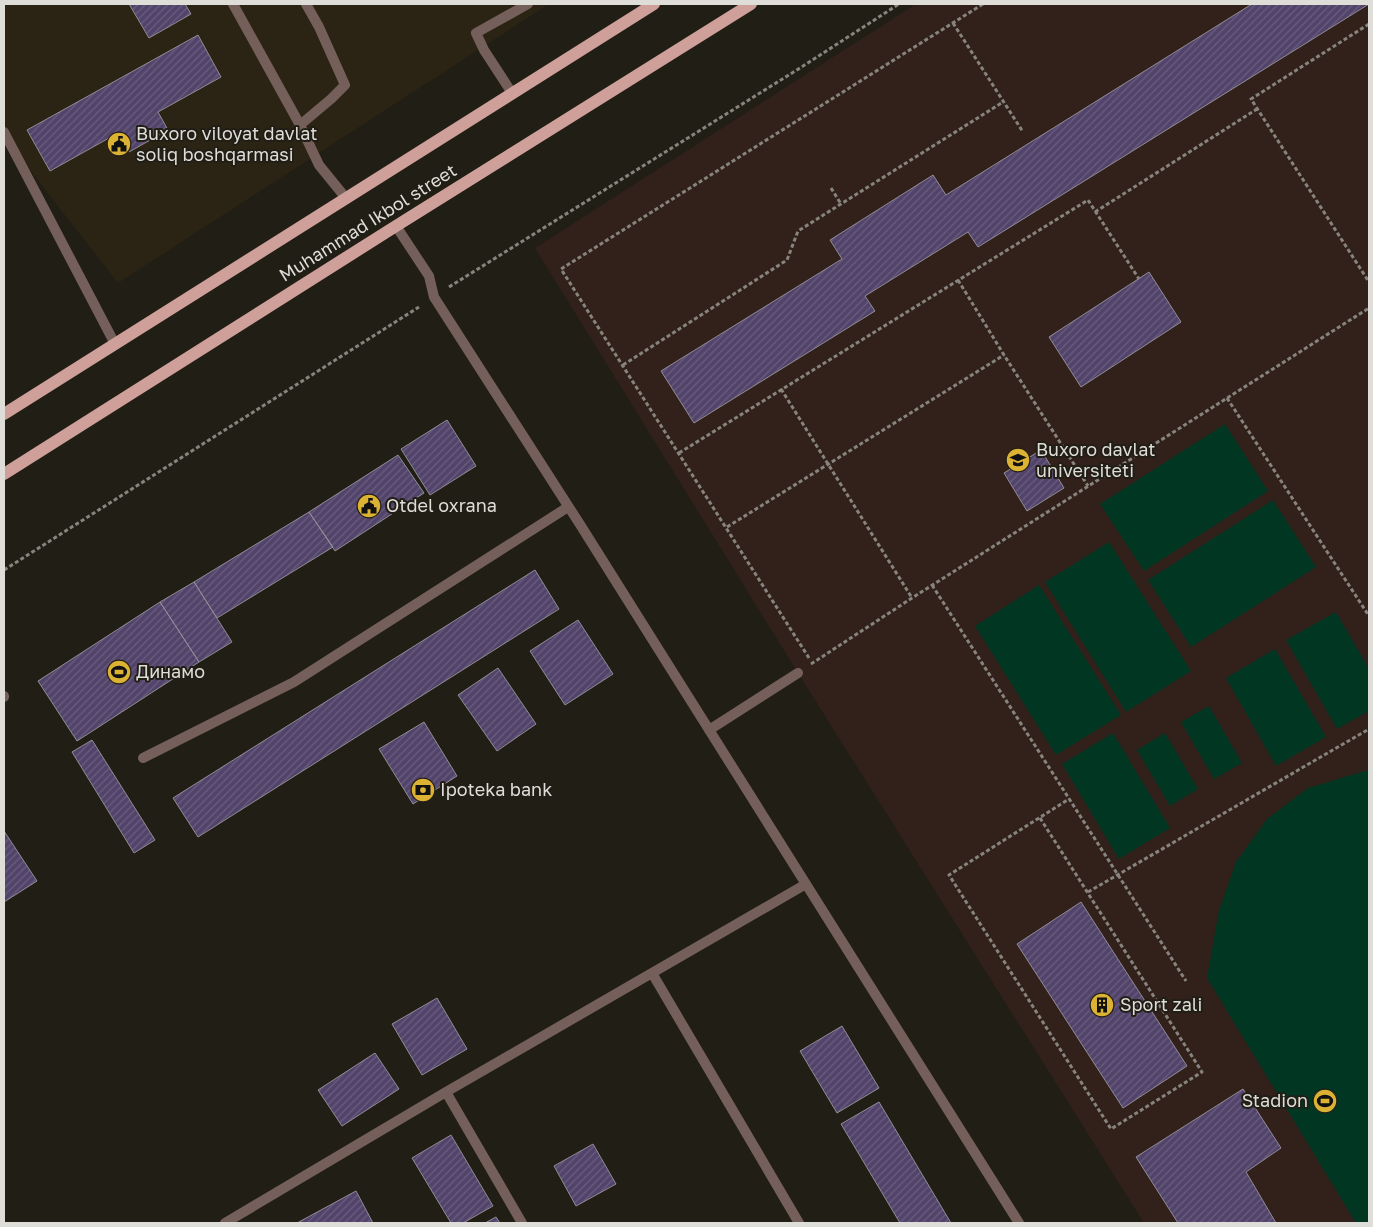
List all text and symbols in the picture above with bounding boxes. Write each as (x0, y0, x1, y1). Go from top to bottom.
place label: Buxoro viloyat davlat soliq boshqarmasi (136, 122, 318, 165)
public building icon: Buxoro viloyat davlat soliq boshqarmasi (106, 131, 132, 157)
street label: Muhammad Ikbol street (275, 159, 460, 286)
place label: Buxoro davlat universiteti (1036, 438, 1155, 481)
school or university icon: Buxoro davlat universiteti (1005, 447, 1031, 473)
public building icon: Otdel oxrana (356, 493, 382, 519)
place label: Otdel oxrana (386, 494, 497, 516)
sports icon: Динамо (106, 659, 132, 685)
place label: Динамо (136, 660, 205, 682)
bank icon: Ipoteka bank (410, 777, 436, 803)
place label: Ipoteka bank (440, 778, 552, 800)
building icon: Sport zali (1089, 992, 1115, 1018)
place label: Sport zali (1120, 993, 1202, 1015)
sports icon: Stadion (1312, 1088, 1338, 1114)
place label: Stadion (1242, 1089, 1308, 1111)

